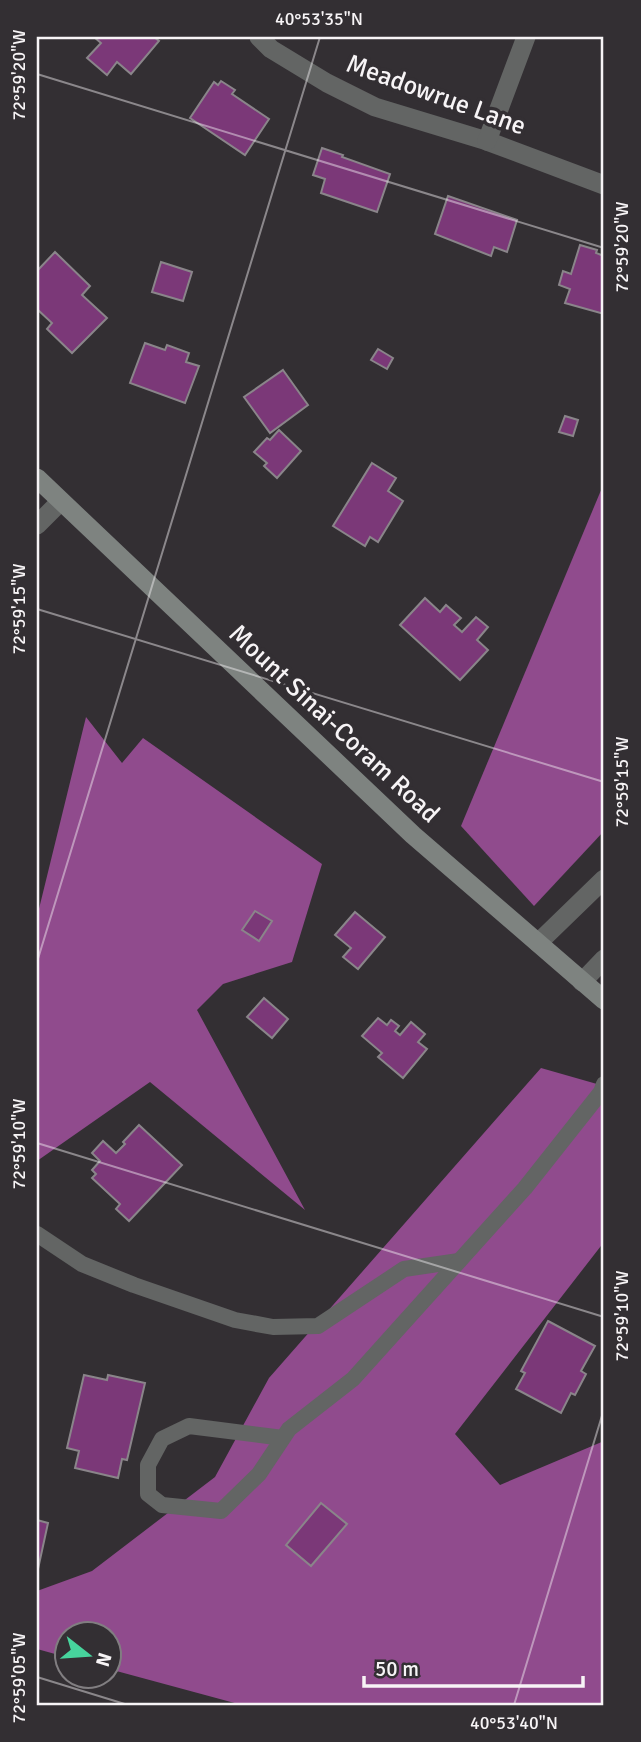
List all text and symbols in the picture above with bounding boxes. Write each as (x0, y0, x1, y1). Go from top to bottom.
text: 40°53'35"N (275, 8, 363, 30)
text: 72°59'20"W (8, 30, 30, 120)
street label: Meadowrue Lane (342, 48, 530, 142)
text: 72°59'20"W (611, 202, 633, 292)
text: 72°59'15"W (8, 564, 30, 654)
street label: Mount Sinai-Coram Road (222, 618, 446, 830)
text: 72°59'15"W (611, 737, 633, 827)
text: 72°59'10"W (8, 1099, 30, 1189)
text: 72°59'10"W (611, 1271, 633, 1361)
north arrow (52, 1620, 122, 1690)
text: 72°59'05"W (8, 1633, 30, 1723)
scale bar (364, 1644, 583, 1688)
text: N (90, 1650, 117, 1670)
text: 50 m (375, 1656, 419, 1682)
text: 40°53'40"N (470, 1712, 558, 1734)

